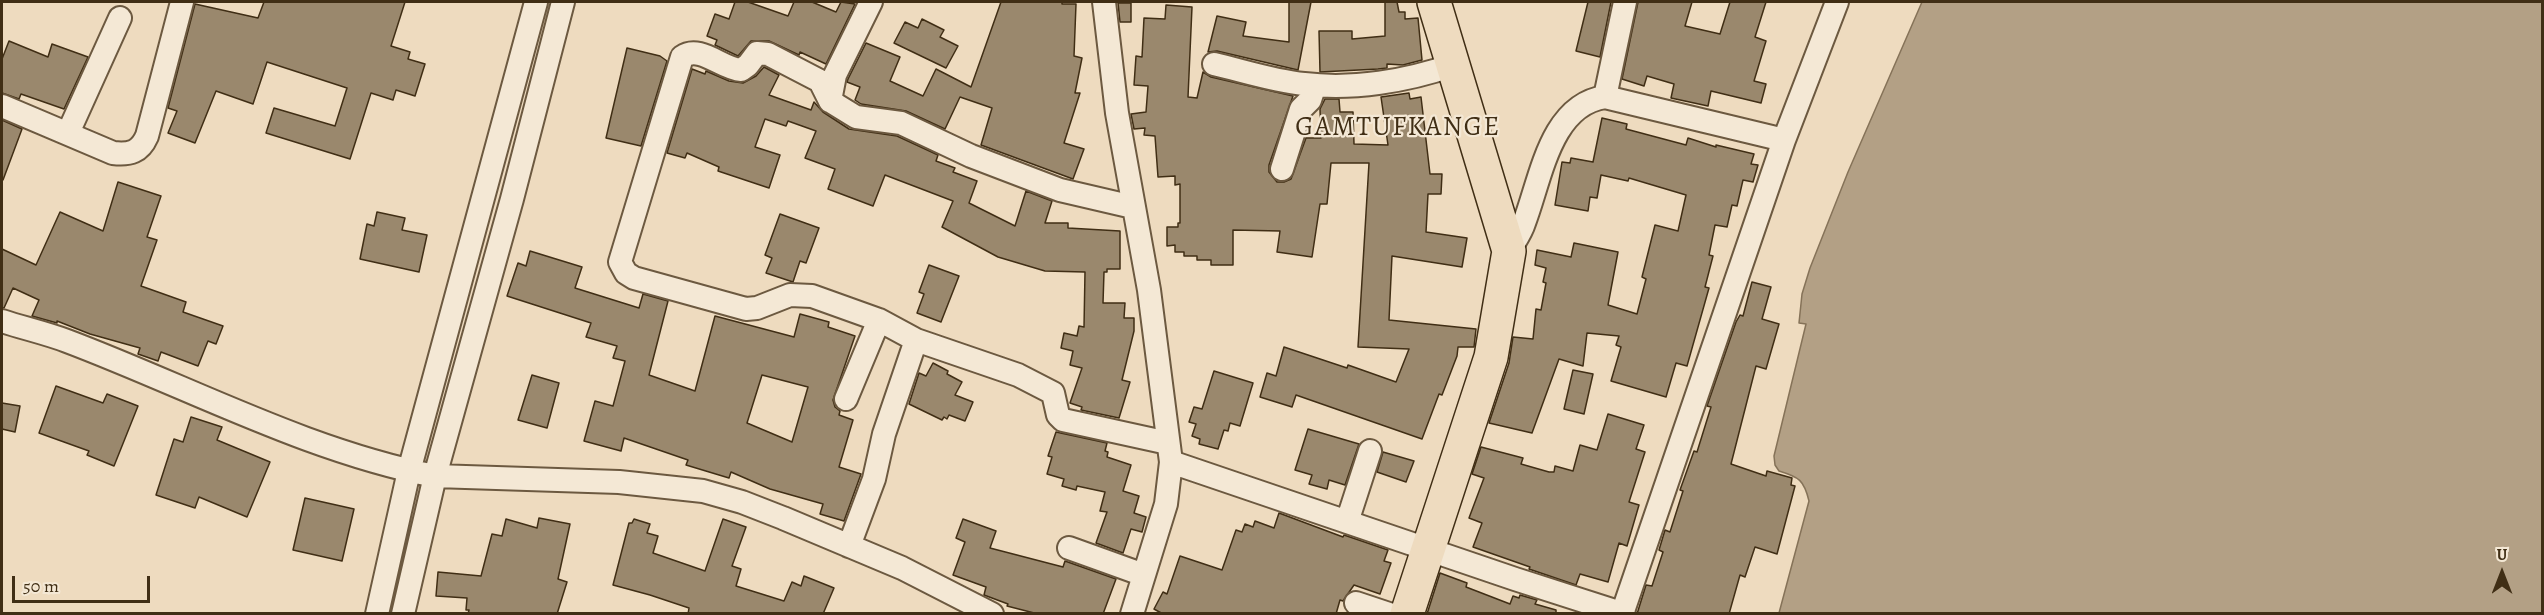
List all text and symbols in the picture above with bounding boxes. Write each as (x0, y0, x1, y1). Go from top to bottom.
district label: GAMTUFKANGE (1295, 112, 1501, 144)
north arrow (2472, 543, 2532, 603)
text: U (2497, 544, 2507, 566)
scale bar (15, 564, 153, 602)
text: 50 m (23, 574, 59, 598)

